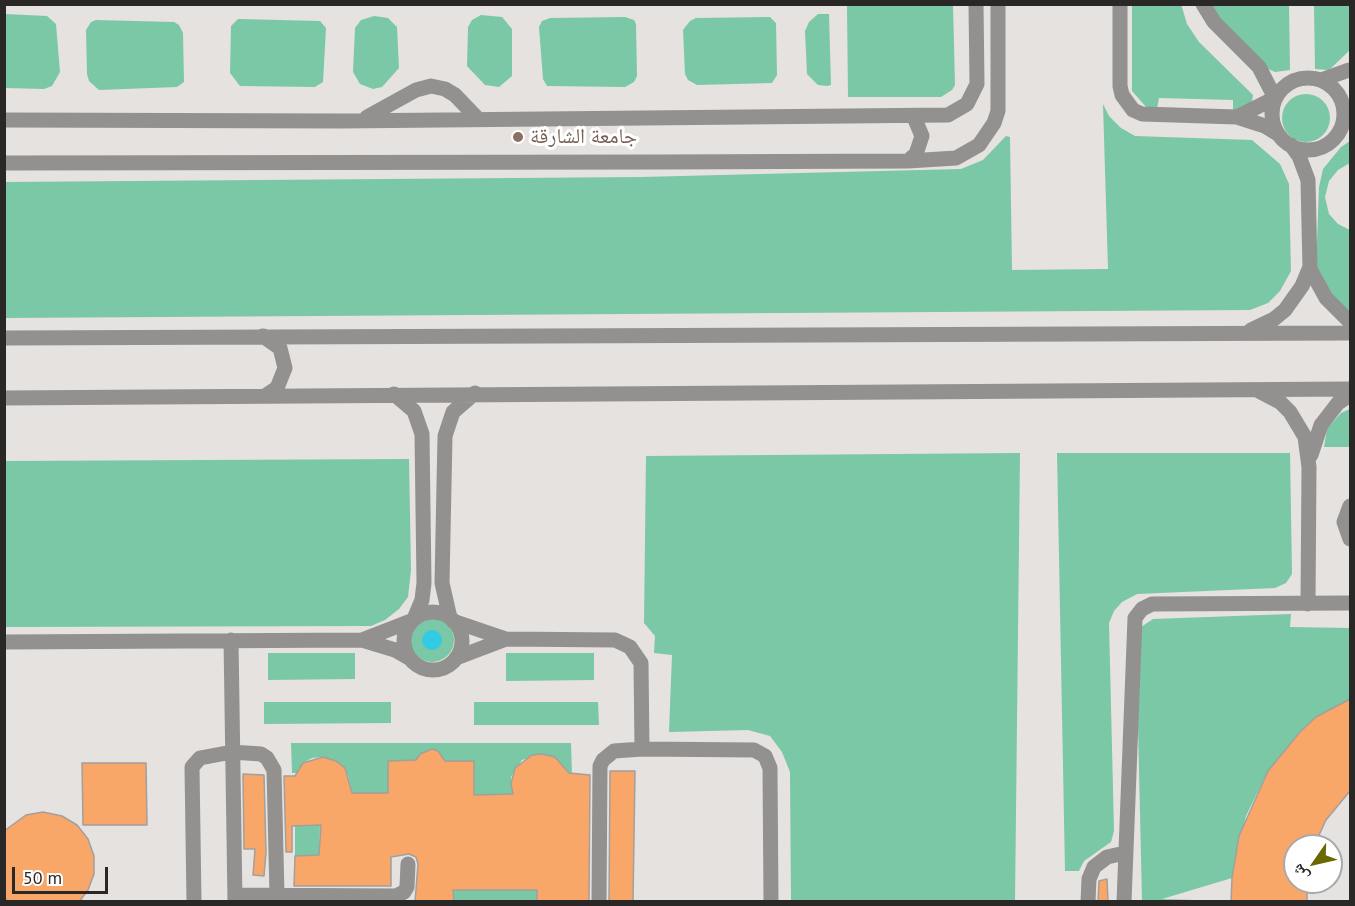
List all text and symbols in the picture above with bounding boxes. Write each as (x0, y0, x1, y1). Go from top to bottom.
place label: جامعة الشارقة (530, 124, 637, 150)
marker: جامعة الشارقة (511, 130, 525, 144)
north arrow (1283, 834, 1343, 894)
scale bar (15, 855, 111, 893)
text: ش (1287, 860, 1313, 886)
text: 50 m (23, 866, 62, 889)

